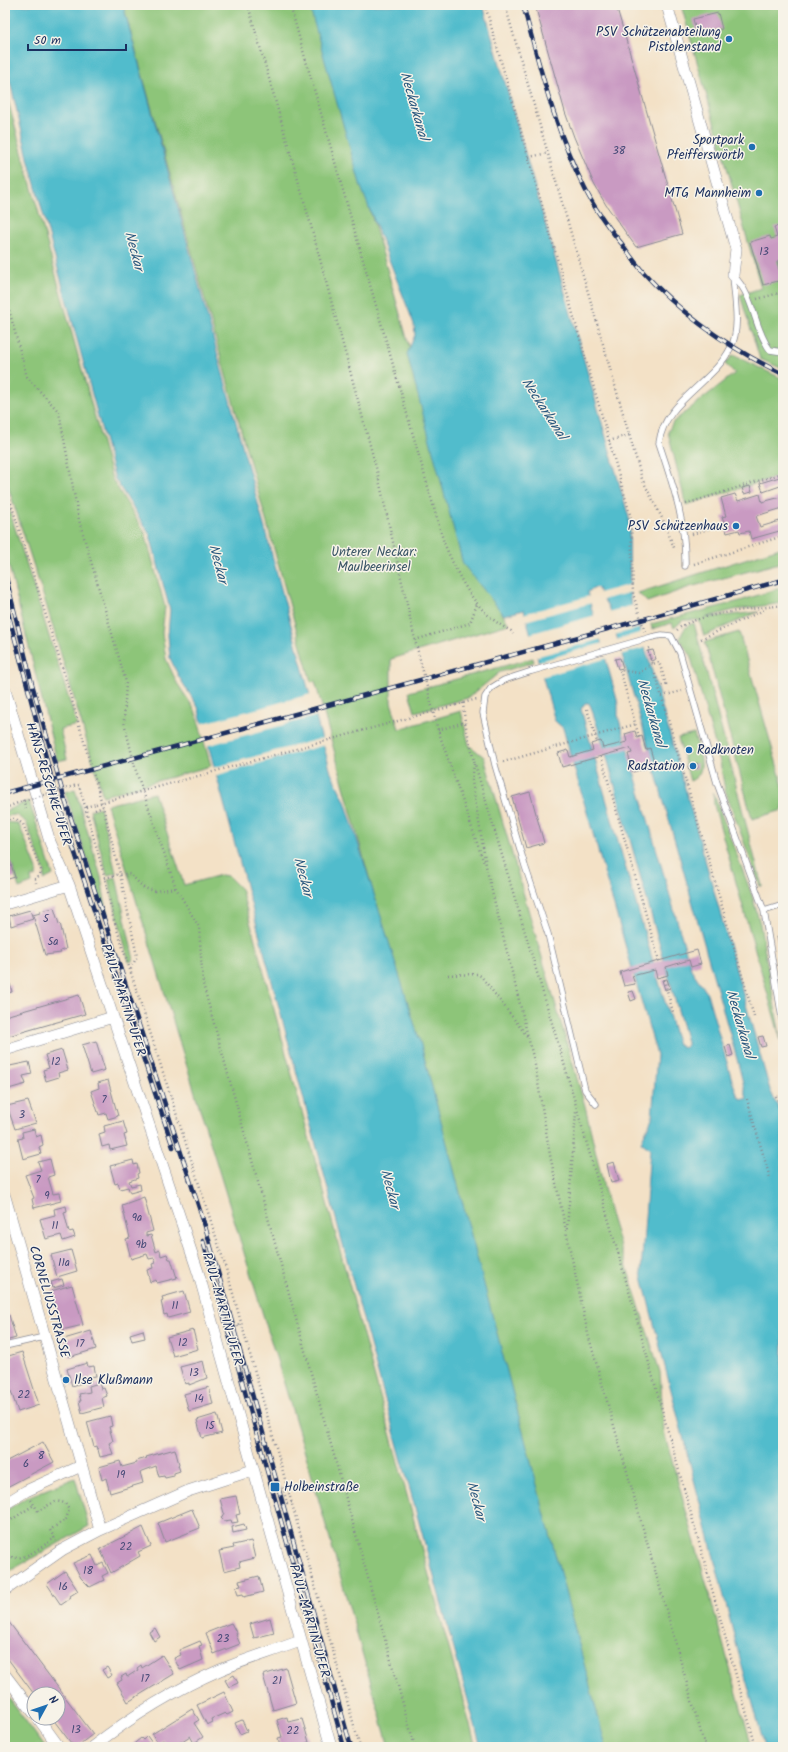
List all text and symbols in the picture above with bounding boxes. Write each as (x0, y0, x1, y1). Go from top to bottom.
place label: PSV Schützenabteilung Pistolenstand (596, 22, 721, 58)
scale bar (28, 26, 126, 52)
text: 50 m (34, 31, 61, 50)
marker: PSV Schützenabteilung Pistolenstand (724, 34, 734, 44)
water label: Neckarkanal (394, 69, 435, 145)
place label: Sportpark Pfeifferswörth (667, 130, 745, 166)
house number: 38 (613, 142, 626, 160)
marker: Sportpark Pfeifferswörth (747, 142, 757, 152)
place label: MTG Mannheim (664, 183, 751, 204)
marker: MTG Mannheim (754, 188, 764, 198)
water label: Neckar (118, 229, 151, 276)
house number: 13 (759, 243, 769, 261)
water label: Neckarkanal (516, 373, 574, 447)
place label: PSV Schützenhaus (628, 516, 728, 537)
marker: PSV Schützenhaus (731, 521, 741, 531)
water label: Neckar (202, 542, 235, 589)
park label: Unterer Neckar: Maulbeerinsel (331, 542, 417, 578)
water label: Neckarkanal (631, 676, 672, 752)
street label: HANS-RESCHKE-UFER (19, 720, 77, 849)
place label: Radknoten (697, 740, 754, 761)
marker: Radknoten (684, 745, 694, 755)
place label: Radstation (627, 756, 685, 777)
marker: Radstation (688, 761, 698, 771)
water label: Neckar (287, 855, 320, 902)
house number: 5 (43, 910, 50, 928)
house number: 5a (47, 933, 59, 951)
street label: PAUL-MARTIN-UFER (95, 941, 151, 1059)
water label: Neckarkanal (720, 987, 761, 1063)
house number: 12 (51, 1053, 61, 1071)
house number: 7 (101, 1091, 107, 1109)
house number: 3 (19, 1106, 25, 1124)
water label: Neckar (374, 1167, 407, 1214)
house number: 7 (35, 1171, 41, 1189)
house number: 9 (44, 1187, 50, 1205)
house number: 9a (132, 1209, 142, 1227)
house number: 11 (52, 1217, 58, 1235)
house number: 9b (135, 1236, 147, 1254)
street label: CORNELIUSSTRASSE (23, 1243, 75, 1361)
street label: PAUL-MARTIN-UFER (196, 1250, 248, 1369)
house number: 11a (58, 1254, 70, 1272)
house number: 11 (172, 1297, 178, 1315)
house number: 12 (178, 1334, 188, 1352)
house number: 17 (76, 1335, 85, 1353)
house number: 13 (189, 1364, 199, 1382)
place label: Ilse Klußmann (74, 1370, 153, 1391)
marker: Ilse Klußmann (61, 1375, 71, 1385)
house number: 22 (18, 1386, 30, 1404)
house number: 14 (194, 1390, 204, 1408)
house number: 15 (205, 1417, 216, 1435)
house number: 8 (38, 1447, 45, 1465)
house number: 6 (23, 1455, 29, 1473)
house number: 19 (117, 1466, 126, 1484)
place label: Holbeinstraße (284, 1477, 359, 1498)
water label: Neckar (460, 1479, 493, 1526)
marker: Holbeinstraße (269, 1481, 281, 1493)
house number: 22 (120, 1538, 132, 1556)
house number: 18 (83, 1562, 93, 1580)
street label: PAUL-MARTIN-UFER (283, 1562, 335, 1681)
house number: 16 (58, 1578, 68, 1596)
house number: 23 (217, 1630, 229, 1648)
house number: 17 (141, 1670, 150, 1688)
house number: 21 (272, 1672, 282, 1690)
north arrow (26, 1686, 66, 1726)
text: N (44, 1692, 62, 1709)
house number: 13 (71, 1721, 81, 1739)
house number: 22 (287, 1722, 299, 1740)

